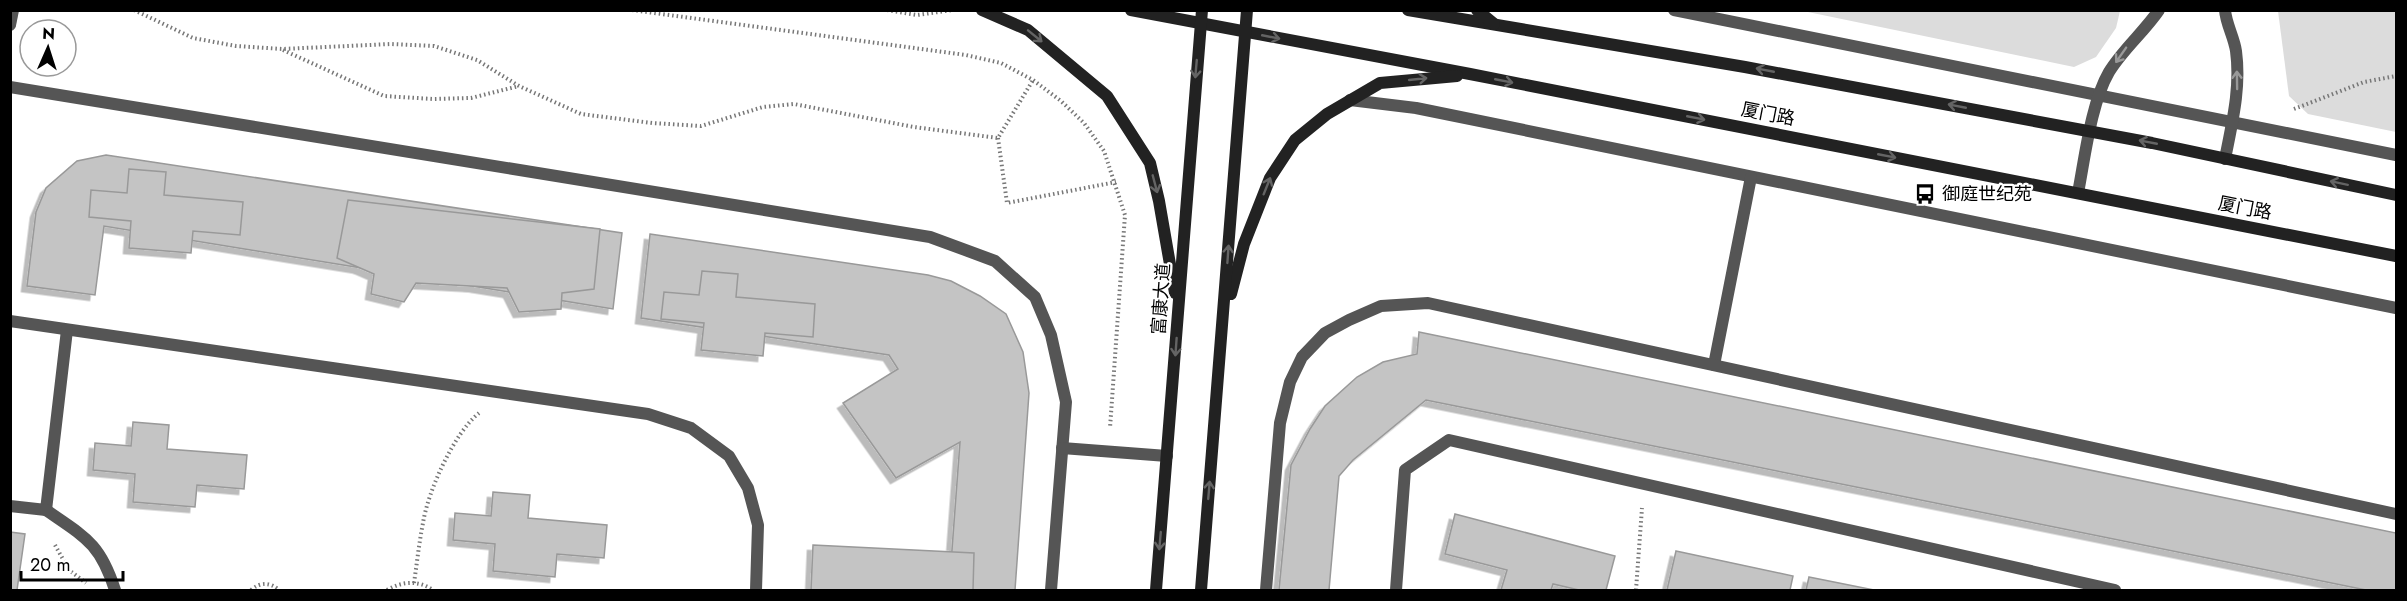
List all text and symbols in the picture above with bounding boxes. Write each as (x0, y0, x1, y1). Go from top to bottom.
north arrow (18, 18, 78, 78)
text: N (42, 22, 56, 45)
one-way arrow (1027, 29, 1043, 42)
one-way arrow (1261, 32, 1281, 43)
one-way arrow (2115, 46, 2127, 62)
one-way arrow (1190, 58, 1201, 78)
one-way arrow (1756, 64, 1775, 75)
one-way arrow (2231, 71, 2243, 91)
one-way arrow (1407, 73, 1427, 84)
one-way arrow (1494, 76, 1514, 87)
street label: 厦门路 (1739, 96, 1797, 132)
one-way arrow (1947, 101, 1967, 112)
one-way arrow (1685, 113, 1705, 124)
one-way arrow (2139, 136, 2159, 147)
one-way arrow (1877, 151, 1896, 162)
one-way arrow (1150, 174, 1161, 193)
one-way arrow (2330, 176, 2349, 188)
one-way arrow (1262, 177, 1273, 196)
place label: 御庭世纪苑 (1942, 181, 2032, 207)
bus stop icon: 御庭世纪苑 (1913, 182, 1937, 206)
street label: 厦门路 (2216, 190, 2274, 226)
one-way arrow (1223, 245, 1234, 265)
street label: 富康大道 (1146, 262, 1176, 336)
one-way arrow (1170, 337, 1181, 356)
one-way arrow (1204, 481, 1215, 501)
one-way arrow (1154, 531, 1165, 551)
scale bar (21, 544, 123, 582)
text: 20 m (30, 552, 70, 578)

